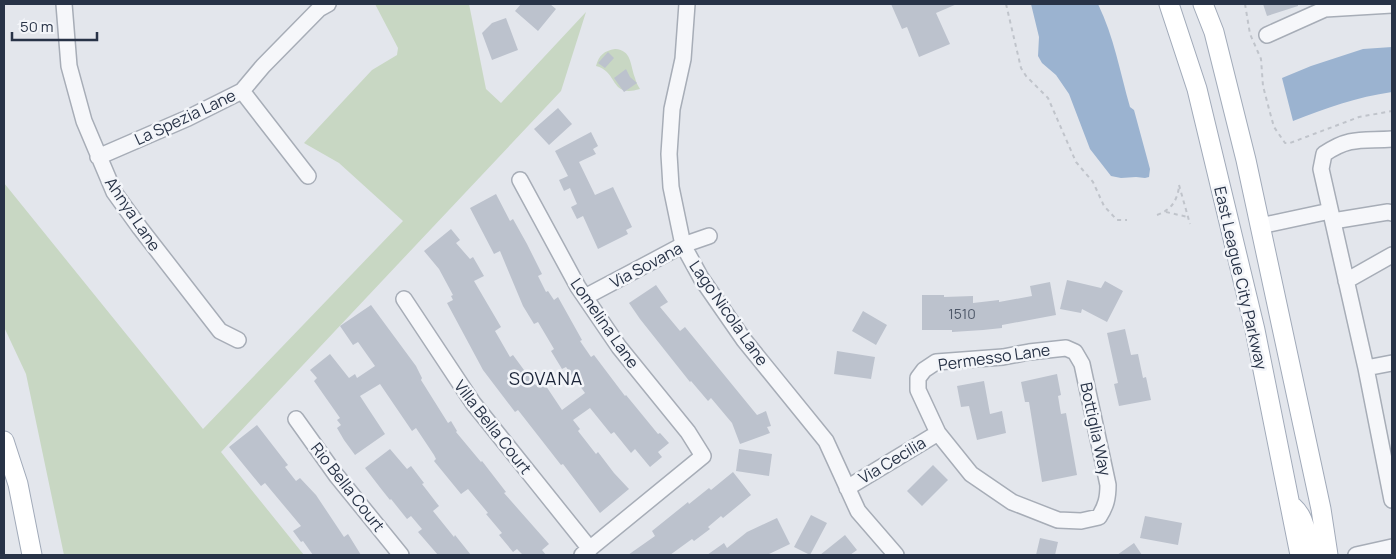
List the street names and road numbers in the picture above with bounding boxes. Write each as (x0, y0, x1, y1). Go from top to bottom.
street label: La Spezia Lane (131, 84, 239, 150)
street label: Ahnya Lane (100, 173, 166, 255)
street label: East League City Parkway (1209, 184, 1273, 372)
street label: Via Sovana (606, 237, 686, 293)
street label: Lago Nicola Lane (685, 256, 773, 370)
street label: Lomelina Lane (566, 274, 644, 372)
street label: Permesso Lane (937, 338, 1051, 376)
street label: Villa Bella Court (449, 375, 537, 479)
street label: Bottiglia Way (1075, 380, 1117, 478)
street label: Via Cecilia (854, 431, 930, 489)
street label: Rio Bella Court (306, 438, 390, 536)

